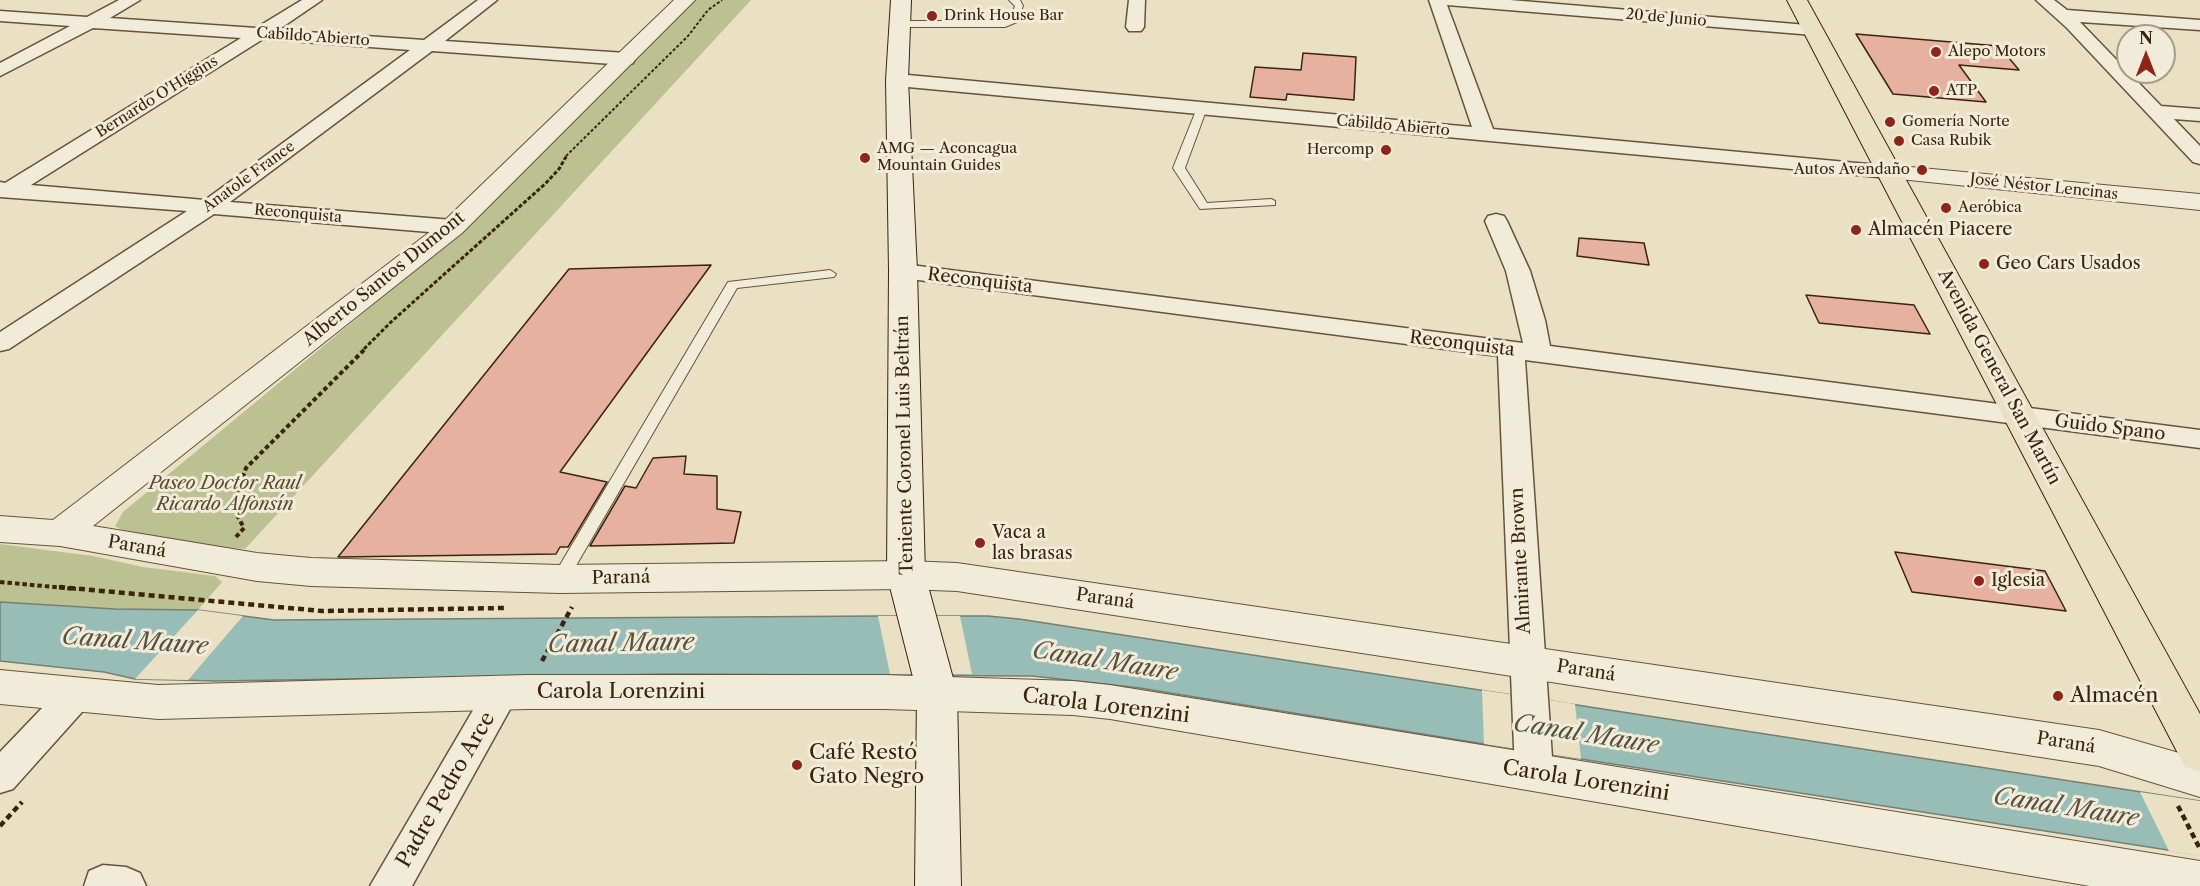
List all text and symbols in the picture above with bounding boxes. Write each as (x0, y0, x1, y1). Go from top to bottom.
street label: 20 de Junio (1625, 5, 1707, 31)
place label: Drink House Bar (944, 7, 1064, 25)
marker: Drink House Bar (925, 9, 939, 23)
street label: Cabildo Abierto (256, 24, 370, 50)
north arrow (2116, 24, 2176, 84)
text: N (2139, 28, 2153, 48)
place label: Alepo Motors (1948, 43, 2046, 61)
marker: Alepo Motors (1929, 45, 1943, 59)
street label: Bernardo O'Higgins (93, 52, 221, 142)
place label: ATP (1946, 82, 1977, 100)
marker: ATP (1927, 84, 1941, 98)
street label: Cabildo Abierto (1336, 112, 1450, 140)
place label: Gomería Norte (1902, 113, 2010, 131)
marker: Gomería Norte (1883, 115, 1897, 129)
place label: Casa Rubik (1911, 132, 1991, 150)
marker: Casa Rubik (1892, 134, 1906, 148)
street label: Anatole France (199, 138, 299, 216)
place label: AMG — Aconcagua Mountain Guides (877, 140, 1017, 175)
place label: Hercomp (1307, 141, 1374, 159)
marker: Hercomp (1379, 143, 1393, 157)
marker: AMG — Aconcagua Mountain Guides (858, 151, 872, 165)
place label: Autos Avendaño (1794, 161, 1910, 179)
marker: Autos Avendaño (1915, 163, 1929, 177)
street label: José Néstor Lencinas (1969, 170, 2119, 204)
place label: Aeróbica (1958, 199, 2022, 217)
street label: Reconquista (253, 201, 343, 227)
marker: Aeróbica (1939, 201, 1953, 215)
street label: Alberto Santos Dumont (299, 207, 469, 351)
place label: Almacén Piacere (1868, 219, 2012, 241)
marker: Almacén Piacere (1849, 223, 1863, 237)
place label: Geo Cars Usados (1996, 253, 2141, 275)
marker: Geo Cars Usados (1977, 257, 1991, 271)
street label: Reconquista (926, 264, 1034, 298)
street label: Avenida General San Martín (1933, 265, 2065, 489)
street label: Teniente Coronel Luis Beltrán (892, 315, 918, 575)
street label: Reconquista (1408, 327, 1516, 361)
street label: Guido Spano (2053, 410, 2167, 446)
park label: Paseo Doctor Raul Ricardo Alfonsín (149, 473, 301, 516)
street label: Almirante Brown (1506, 487, 1536, 635)
place label: Vaca a las brasas (992, 522, 1073, 564)
street label: Paraná (106, 531, 168, 563)
marker: Vaca a las brasas (973, 536, 987, 550)
street label: Paraná (591, 567, 651, 589)
place label: Iglesia (1991, 570, 2045, 592)
marker: Iglesia (1972, 574, 1986, 588)
street label: Paraná (1074, 584, 1136, 614)
water label: Canal Maure (61, 623, 209, 661)
water label: Canal Maure (547, 628, 695, 660)
water label: Canal Maure (1030, 636, 1180, 688)
street label: Paraná (1555, 656, 1617, 686)
street label: Carola Lorenzini (537, 679, 705, 705)
street label: Carola Lorenzini (1021, 683, 1191, 729)
place label: Almacén (2070, 683, 2158, 709)
marker: Almacén (2051, 689, 2065, 703)
street label: Padre Pedro Arce (391, 708, 501, 872)
water label: Canal Maure (1511, 709, 1661, 761)
street label: Paraná (2035, 728, 2097, 758)
place label: Café Restó Gato Negro (809, 740, 924, 790)
street label: Carola Lorenzini (1501, 755, 1671, 807)
marker: Café Restó Gato Negro (790, 758, 804, 772)
water label: Canal Maure (1991, 782, 2141, 834)

